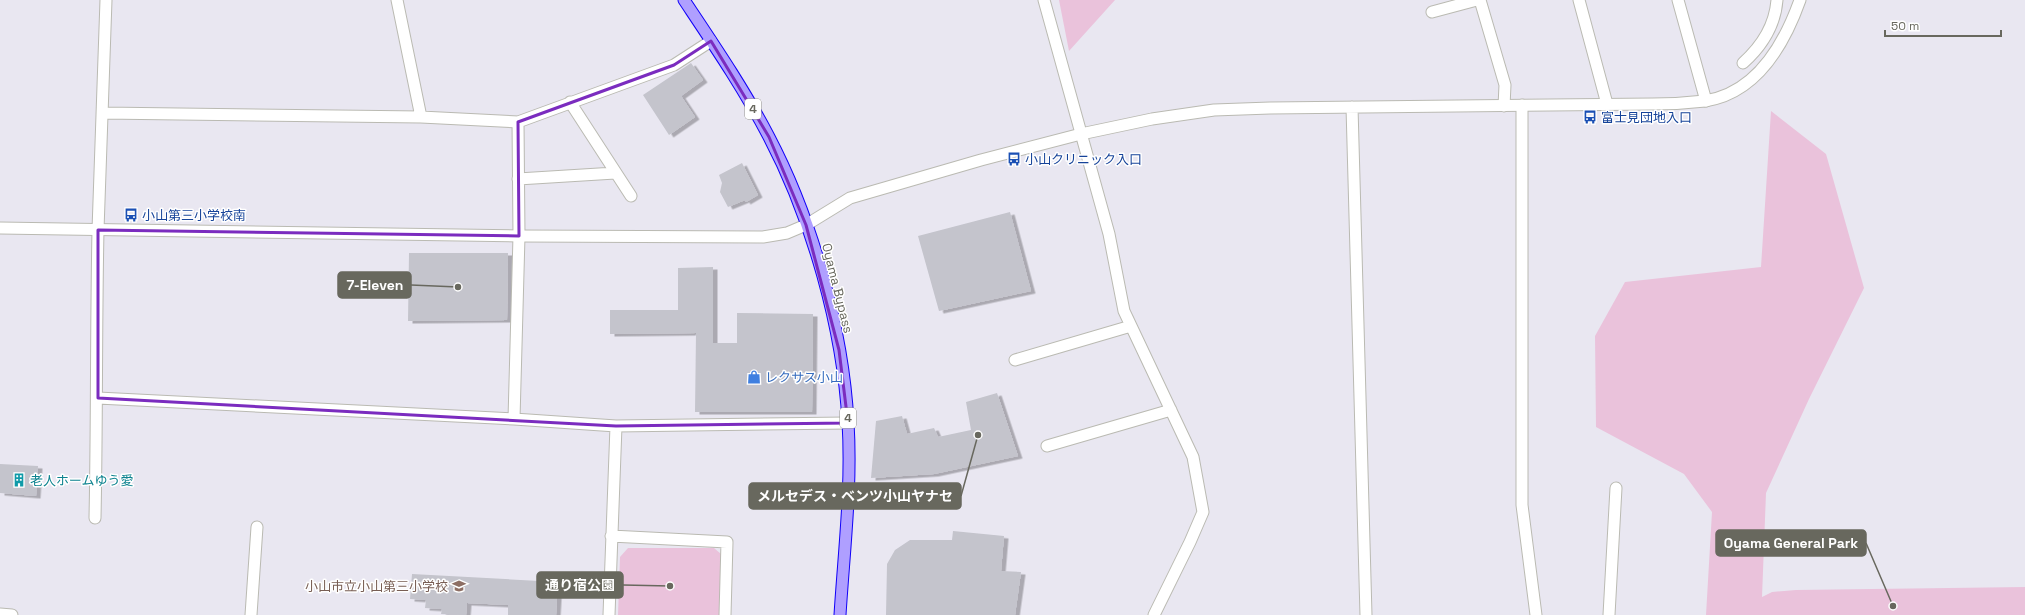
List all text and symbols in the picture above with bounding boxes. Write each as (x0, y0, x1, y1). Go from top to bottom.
scale bar (1885, 12, 2001, 38)
text: 50 m (1891, 18, 1919, 34)
road number: 4 (745, 99, 761, 119)
bus stop icon: 富士見団地入口 (1582, 109, 1598, 125)
place label: 富士見団地入口 (1601, 109, 1692, 126)
bus stop icon: 小山クリニック入口 (1006, 151, 1022, 167)
place label: 小山クリニック入口 (1025, 151, 1142, 168)
bus stop icon: 小山第三小学校南 (123, 207, 139, 223)
place label: 小山第三小学校南 (142, 207, 246, 224)
street label: Oyama Bypass (818, 241, 857, 335)
callout: 7-Eleven (338, 272, 411, 298)
text: 7-Eleven (347, 276, 403, 294)
shop icon: レクサス小山 (746, 369, 762, 385)
place label: レクサス小山 (765, 369, 843, 386)
road number: 4 (840, 408, 856, 428)
building icon: 老人ホームゆう愛 (11, 472, 27, 488)
place label: 老人ホームゆう愛 (30, 472, 134, 489)
callout: メルセデス・ベンツ小山ヤナセ (749, 483, 961, 509)
text: メルセデス・ベンツ小山ヤナセ (757, 487, 953, 505)
callout: Oyama General Park (1716, 530, 1866, 556)
text: Oyama General Park (1724, 534, 1858, 552)
callout: 通り宿公園 (537, 572, 623, 598)
text: 通り宿公園 (545, 576, 615, 594)
place label: 小山市立小山第三小学校 (305, 578, 448, 595)
school or university icon: 小山市立小山第三小学校 (451, 578, 467, 594)

